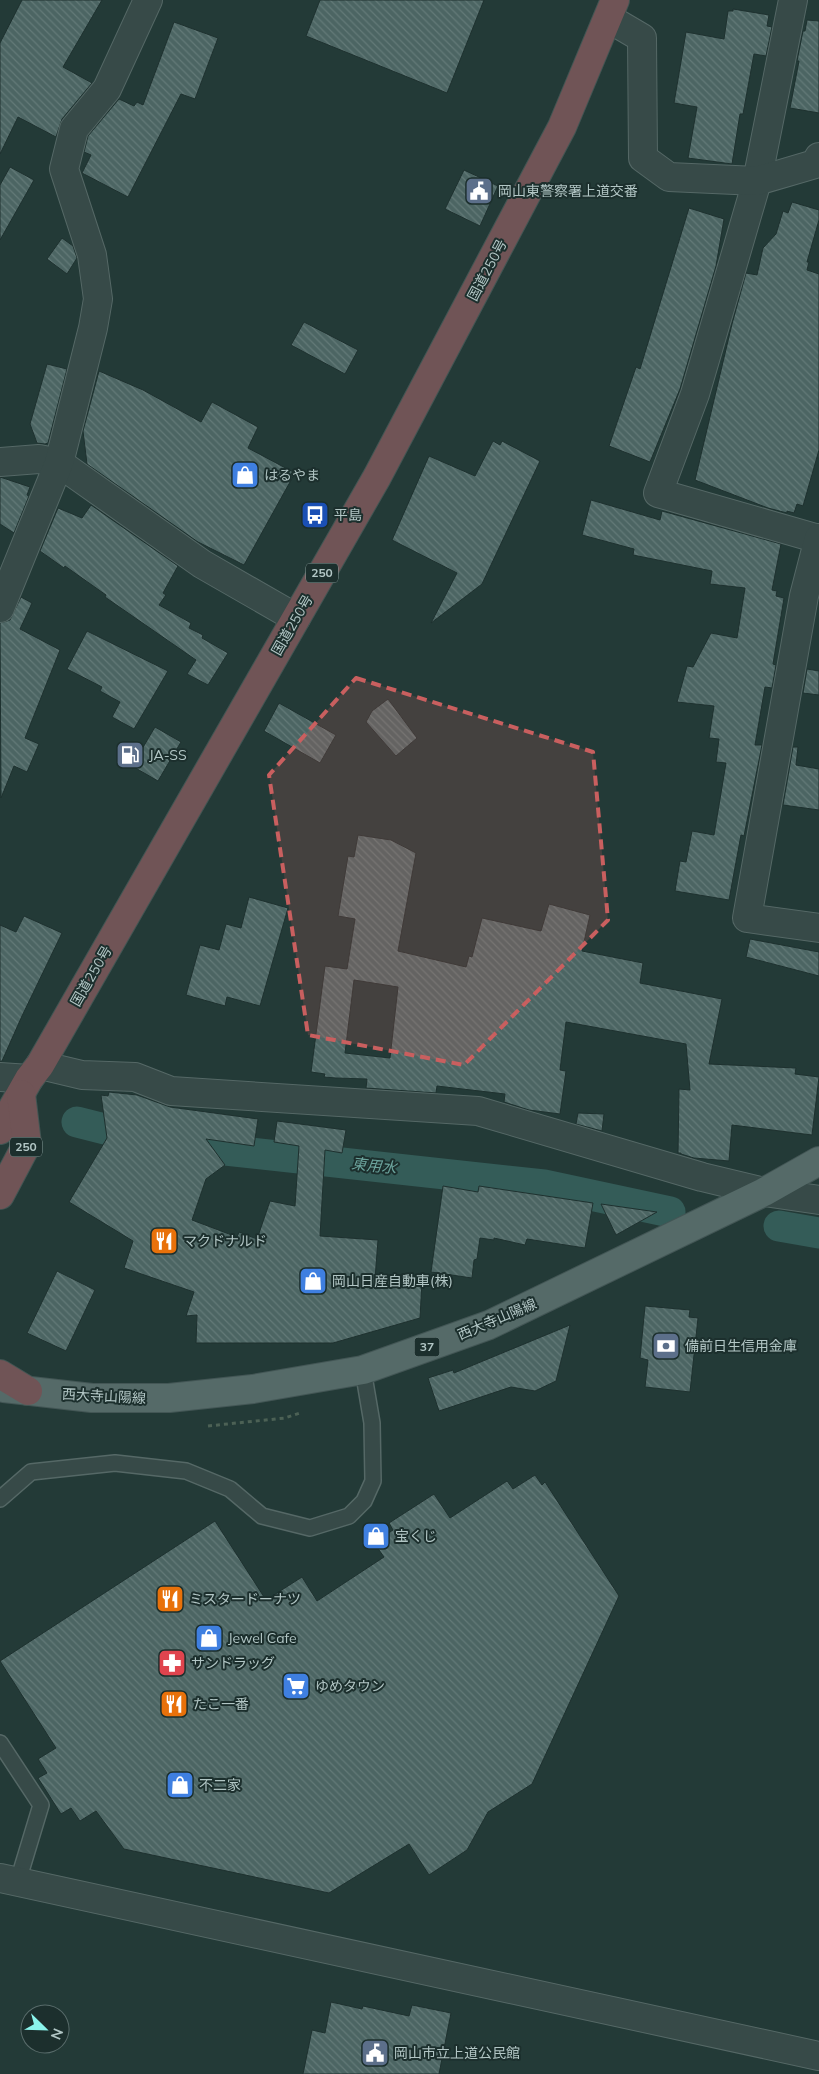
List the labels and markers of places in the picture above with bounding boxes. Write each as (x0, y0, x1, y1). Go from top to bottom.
public building icon: 岡山東警察署上道交番 (464, 176, 494, 206)
place label: 岡山東警察署上道交番 (498, 182, 638, 200)
shop icon: はるやま (230, 460, 260, 490)
place label: はるやま (264, 466, 320, 484)
bus stop icon: 平島 (300, 500, 330, 530)
place label: 平島 (334, 506, 362, 524)
fuel station icon: JA-SS (115, 740, 145, 770)
place label: JA-SS (149, 746, 187, 764)
restaurant icon: マクドナルド (149, 1226, 179, 1256)
place label: マクドナルド (183, 1232, 267, 1250)
shop icon: 岡山日産自動車(株) (298, 1266, 328, 1296)
place label: 岡山日産自動車(株) (332, 1272, 453, 1290)
bank icon: 備前日生信用金庫 (651, 1331, 681, 1361)
place label: 備前日生信用金庫 (685, 1337, 797, 1355)
shop icon: 宝くじ (361, 1521, 391, 1551)
place label: 宝くじ (395, 1527, 437, 1545)
restaurant icon: ミスタードーナツ (155, 1584, 185, 1614)
place label: ミスタードーナツ (189, 1590, 301, 1608)
shop icon: Jewel Cafe (194, 1623, 224, 1653)
place label: Jewel Cafe (228, 1629, 297, 1647)
pharmacy icon: サンドラッグ (157, 1648, 187, 1678)
place label: サンドラッグ (191, 1654, 275, 1672)
supermarket icon: ゆめタウン (281, 1671, 311, 1701)
place label: ゆめタウン (315, 1677, 385, 1695)
restaurant icon: たこ一番 (159, 1689, 189, 1719)
place label: たこ一番 (193, 1695, 249, 1713)
shop icon: 不二家 (165, 1770, 195, 1800)
place label: 不二家 (199, 1776, 241, 1794)
public building icon: 岡山市立上道公民館 (360, 2038, 390, 2068)
place label: 岡山市立上道公民館 (394, 2044, 520, 2062)

